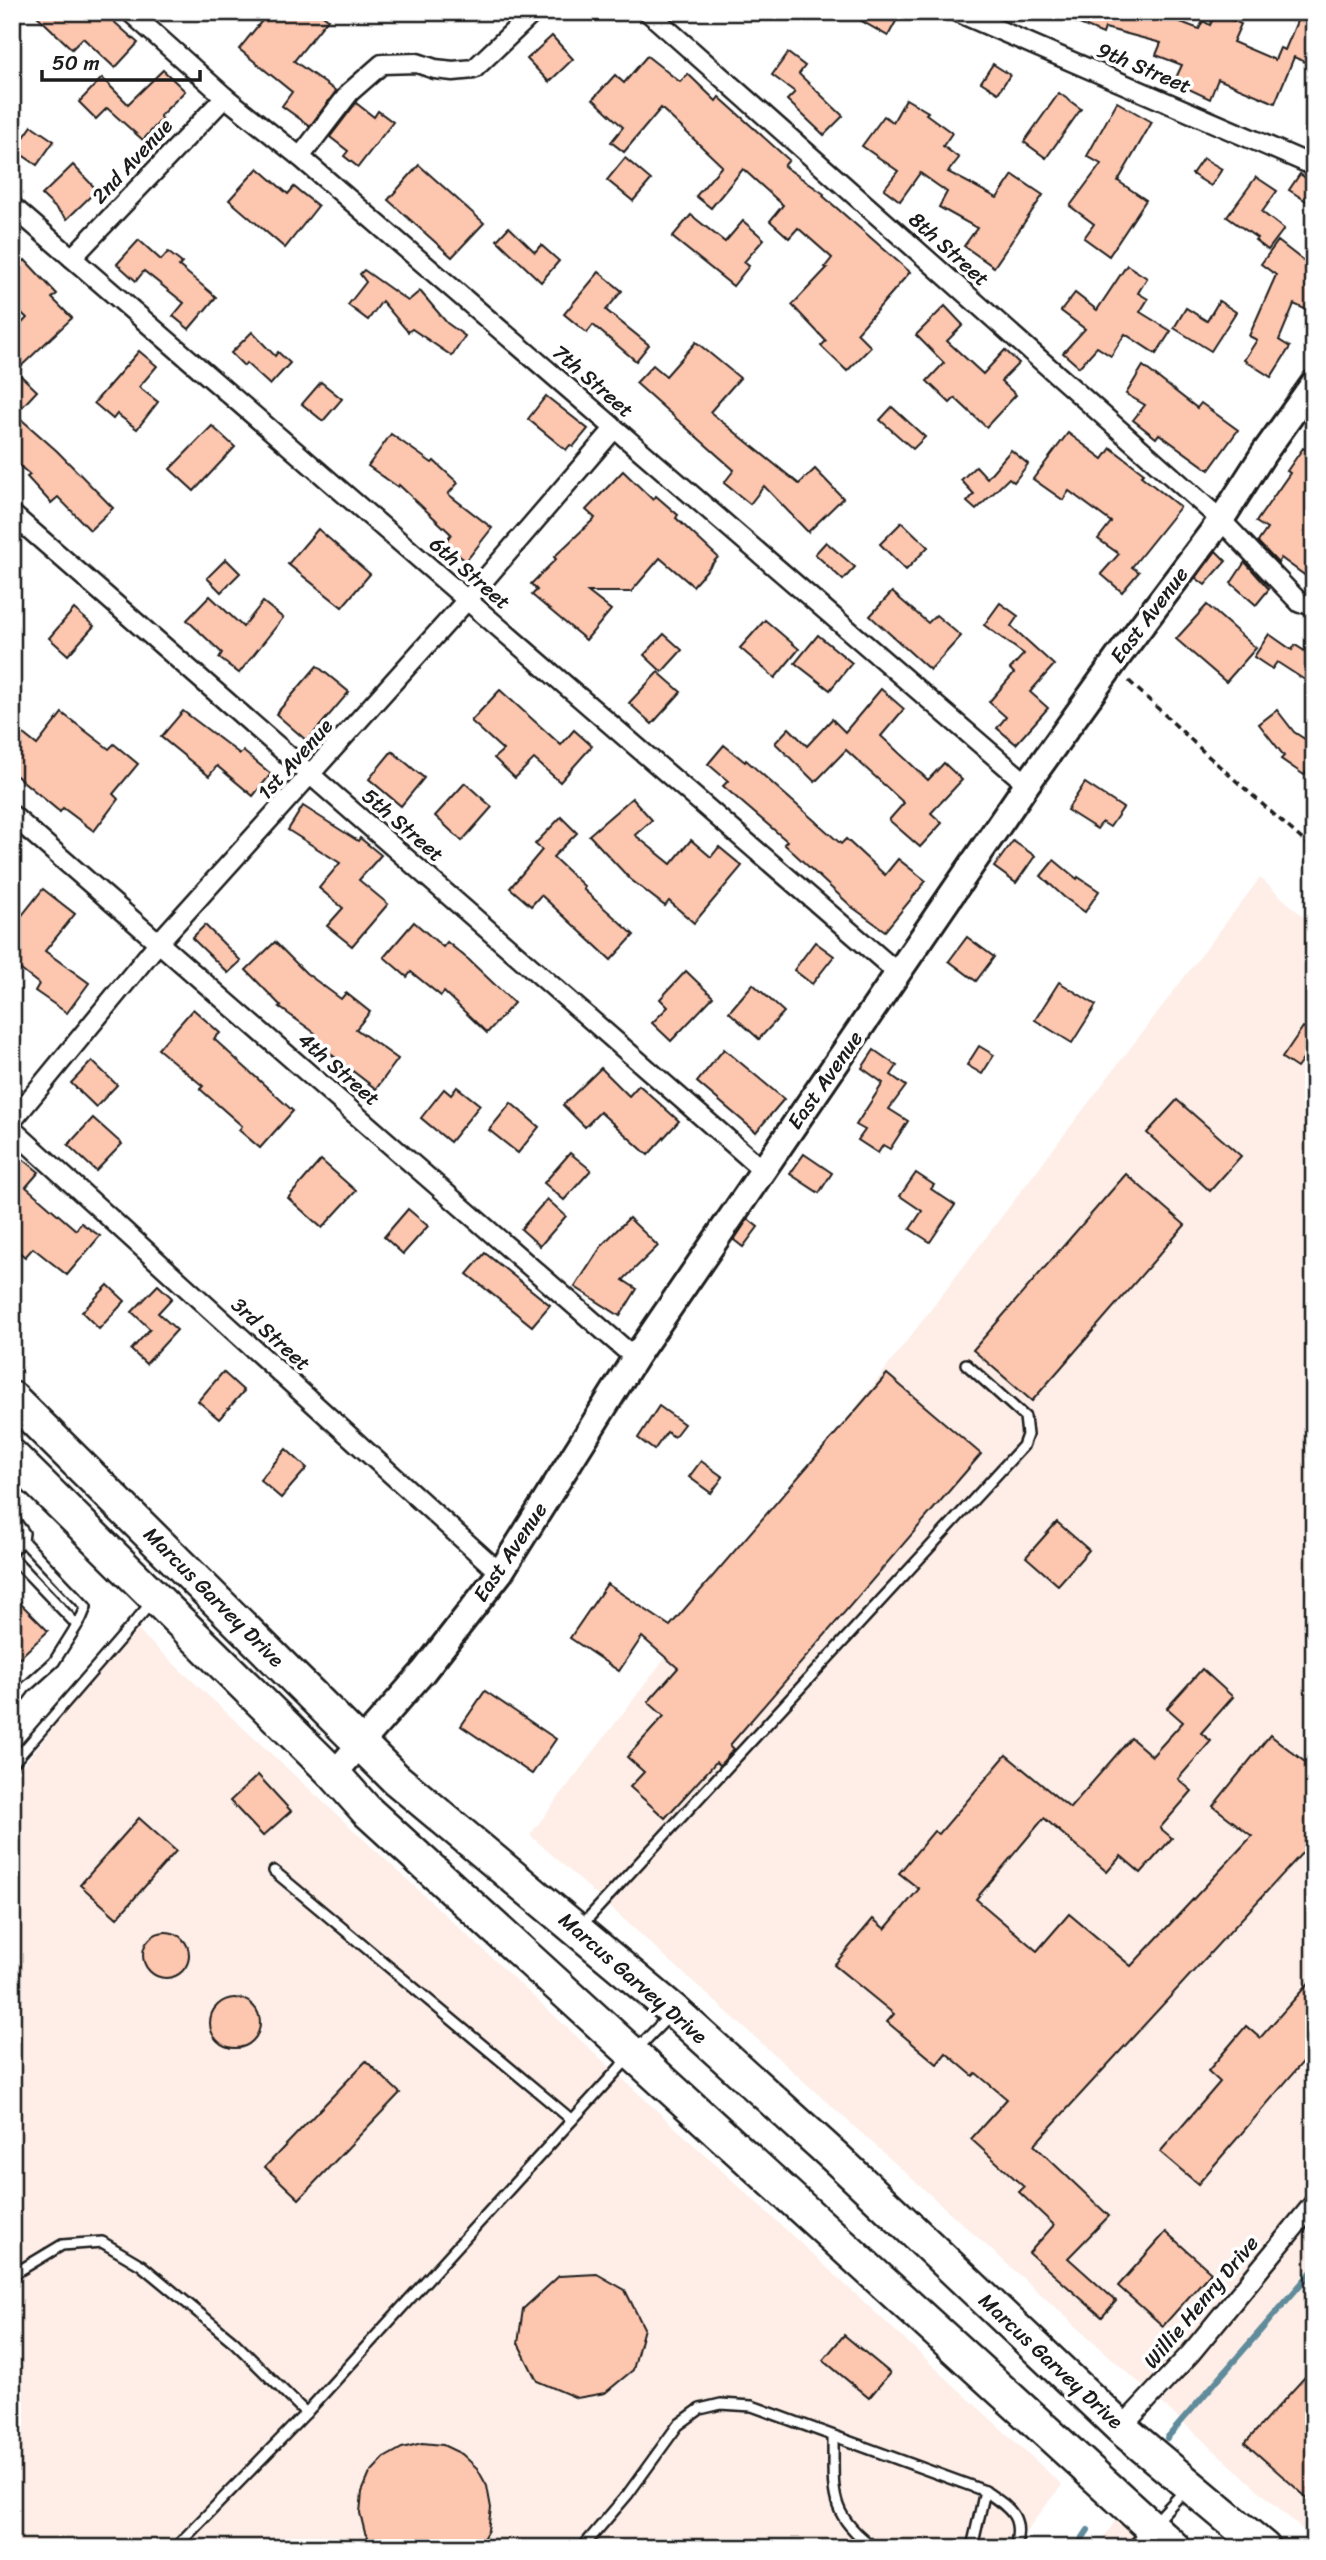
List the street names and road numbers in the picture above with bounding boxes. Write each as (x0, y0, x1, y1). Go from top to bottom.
street label: 9th Street (1091, 31, 1197, 105)
street label: 2nd Avenue (82, 109, 182, 213)
street label: 8th Street (899, 202, 999, 296)
street label: 7th Street (543, 334, 643, 428)
street label: 6th Street (420, 526, 520, 620)
street label: East Avenue (1099, 558, 1199, 672)
street label: 1st Avenue (247, 709, 343, 809)
street label: 5th Street (353, 778, 453, 872)
street label: 4th Street (289, 1022, 389, 1116)
street label: East Avenue (777, 1022, 873, 1138)
street label: 3rd Street (222, 1287, 320, 1381)
street label: East Avenue (462, 1494, 558, 1610)
street label: Marcus Garvey Drive (134, 1517, 294, 1677)
street label: Marcus Garvey Drive (550, 1902, 716, 2054)
street label: Willie Henry Drive (1133, 2226, 1269, 2377)
street label: Marcus Garvey Drive (969, 2283, 1133, 2439)

